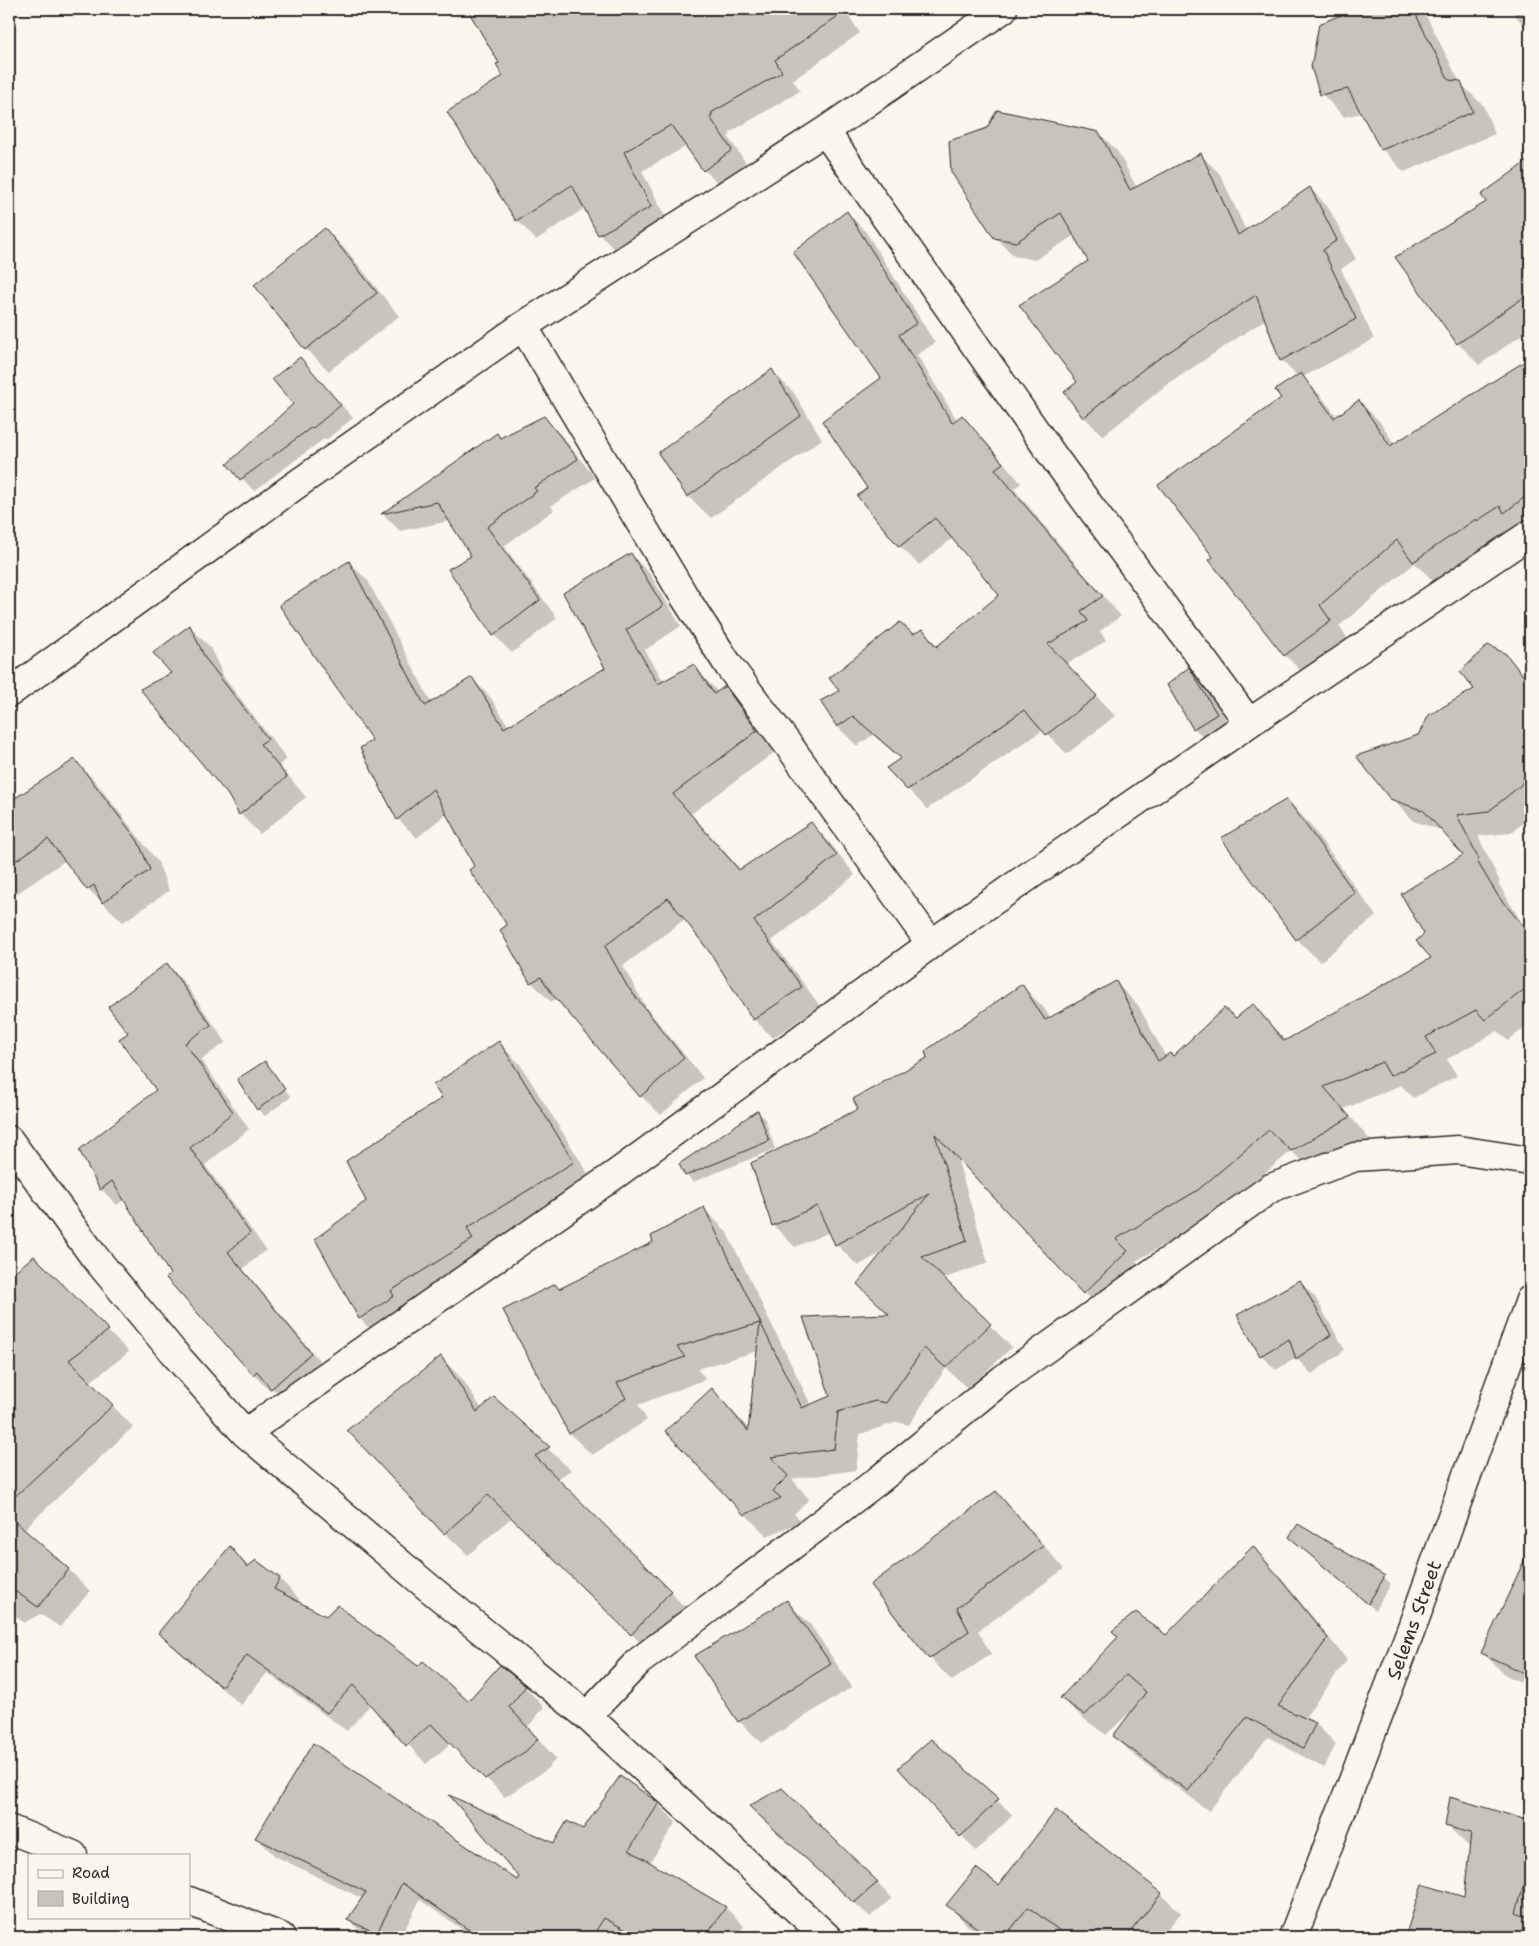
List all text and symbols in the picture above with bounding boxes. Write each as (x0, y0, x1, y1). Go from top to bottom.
street label: Selems Street (1381, 1557, 1447, 1683)
legend (28, 1854, 190, 1918)
text: Road (72, 1863, 110, 1883)
text: Building (72, 1889, 129, 1909)

